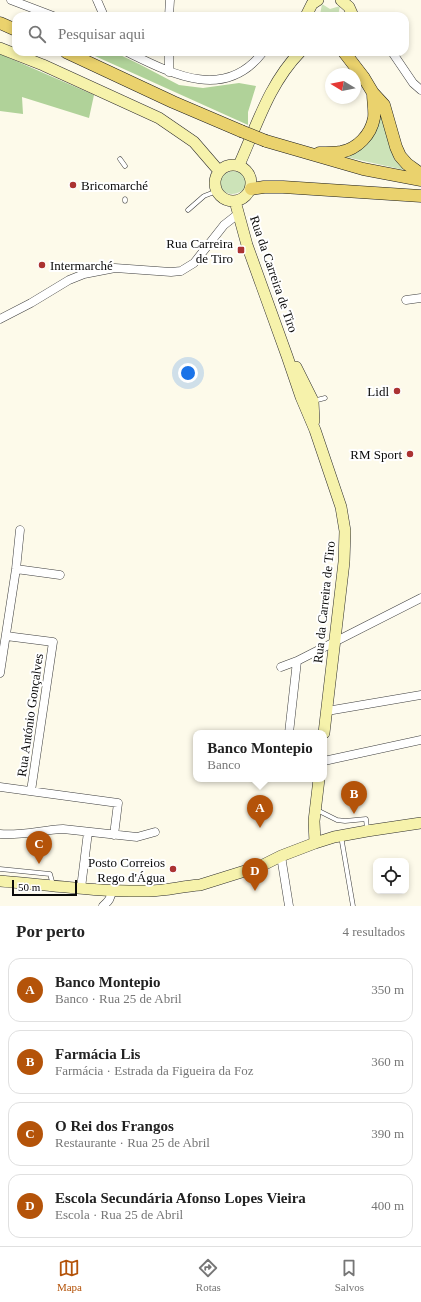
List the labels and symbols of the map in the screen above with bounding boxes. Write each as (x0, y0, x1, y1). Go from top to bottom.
north arrow (325, 68, 361, 104)
place label: Bricomarché (81, 178, 148, 193)
marker: Bricomarché (68, 180, 78, 190)
street label: Rua da Carreira de Tiro (247, 214, 301, 334)
place label: Rua Carreira de Tiro (166, 236, 233, 266)
marker: Rua Carreira de Tiro (236, 245, 246, 255)
place label: Intermarché (50, 258, 113, 273)
marker: Intermarché (37, 260, 47, 270)
your location (178, 363, 198, 383)
place label: Lidl (367, 384, 389, 399)
marker: Lidl (392, 386, 402, 396)
place label: RM Sport (350, 447, 402, 462)
marker: RM Sport (405, 449, 415, 459)
street label: Rua da Carreira de Tiro (310, 540, 338, 664)
street label: Rua António Gonçalves (14, 652, 46, 778)
pin: B (341, 781, 367, 814)
pin: A (247, 795, 273, 828)
pin: C (26, 831, 52, 864)
place label: Posto Correios Rego d'Água (88, 855, 165, 885)
pin: D (242, 858, 268, 891)
marker: Posto Correios Rego d'Água (168, 864, 178, 874)
scale bar (12, 878, 77, 897)

